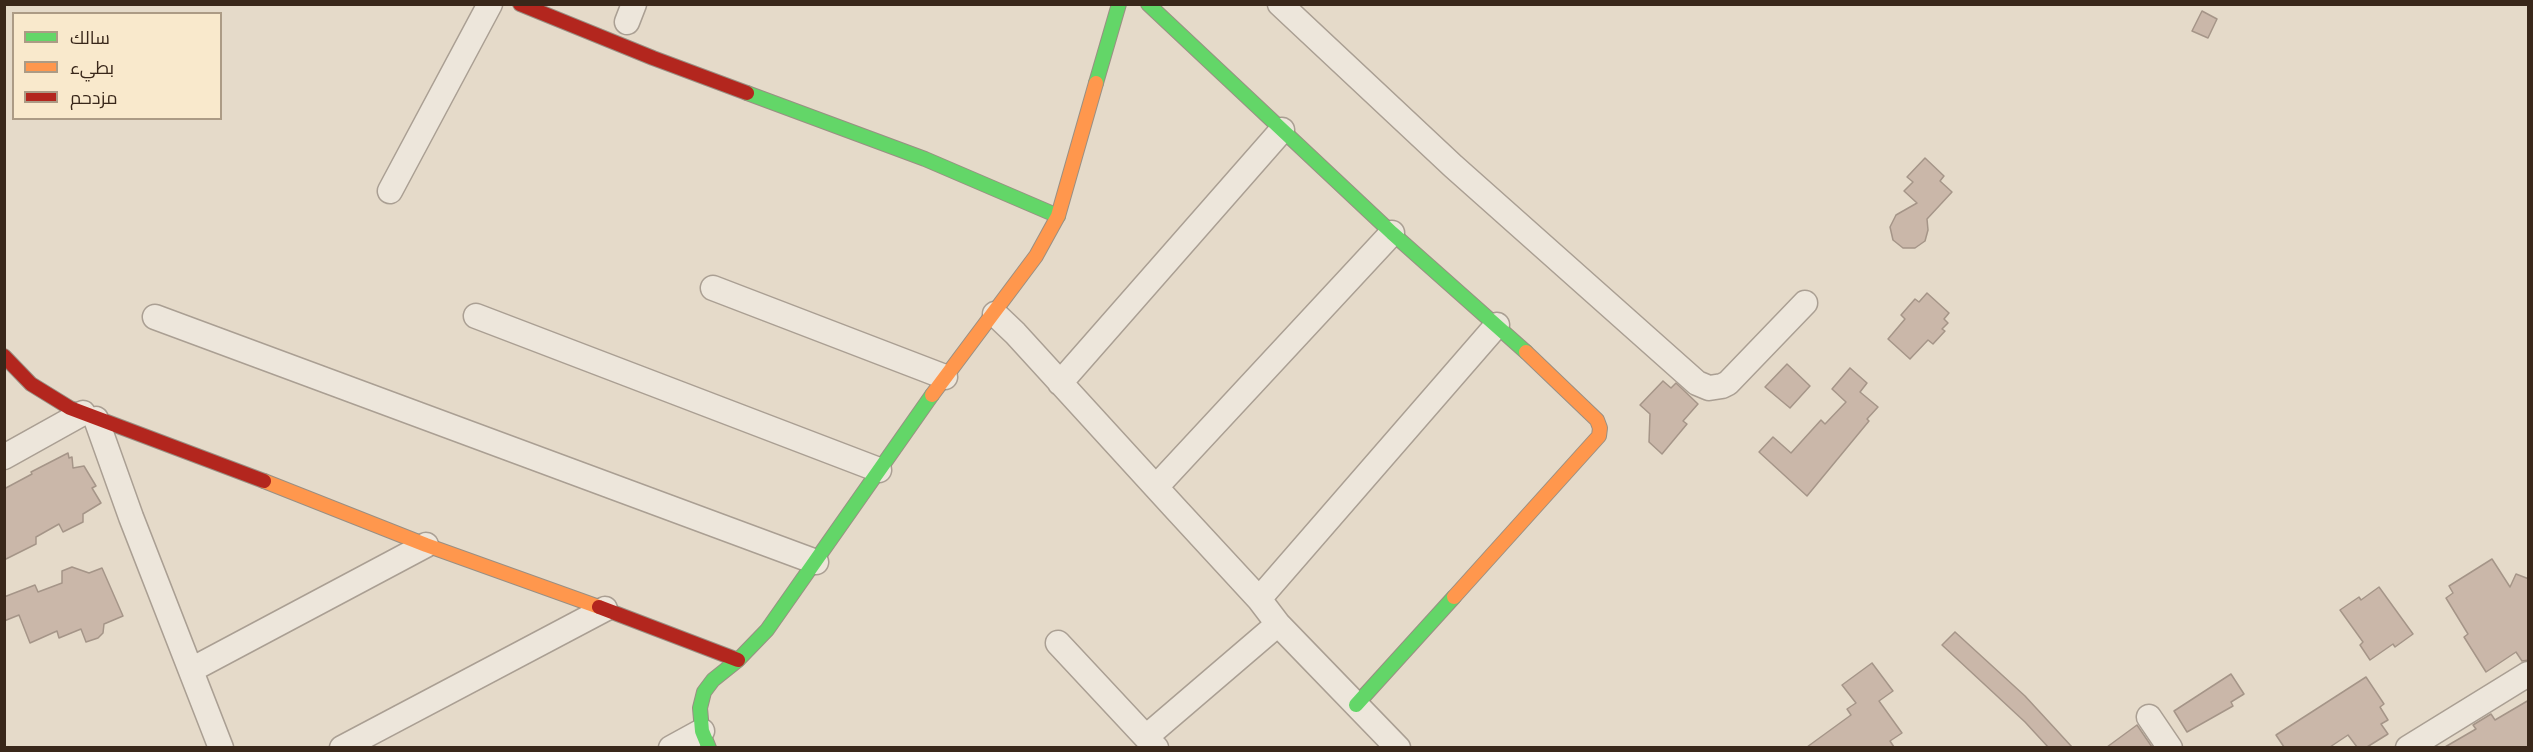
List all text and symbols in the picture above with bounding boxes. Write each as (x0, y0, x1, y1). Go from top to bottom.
legend (12, 12, 222, 120)
text: سالك (70, 25, 110, 52)
text: بطيء (70, 55, 114, 82)
text: مزدحم (70, 85, 118, 112)

